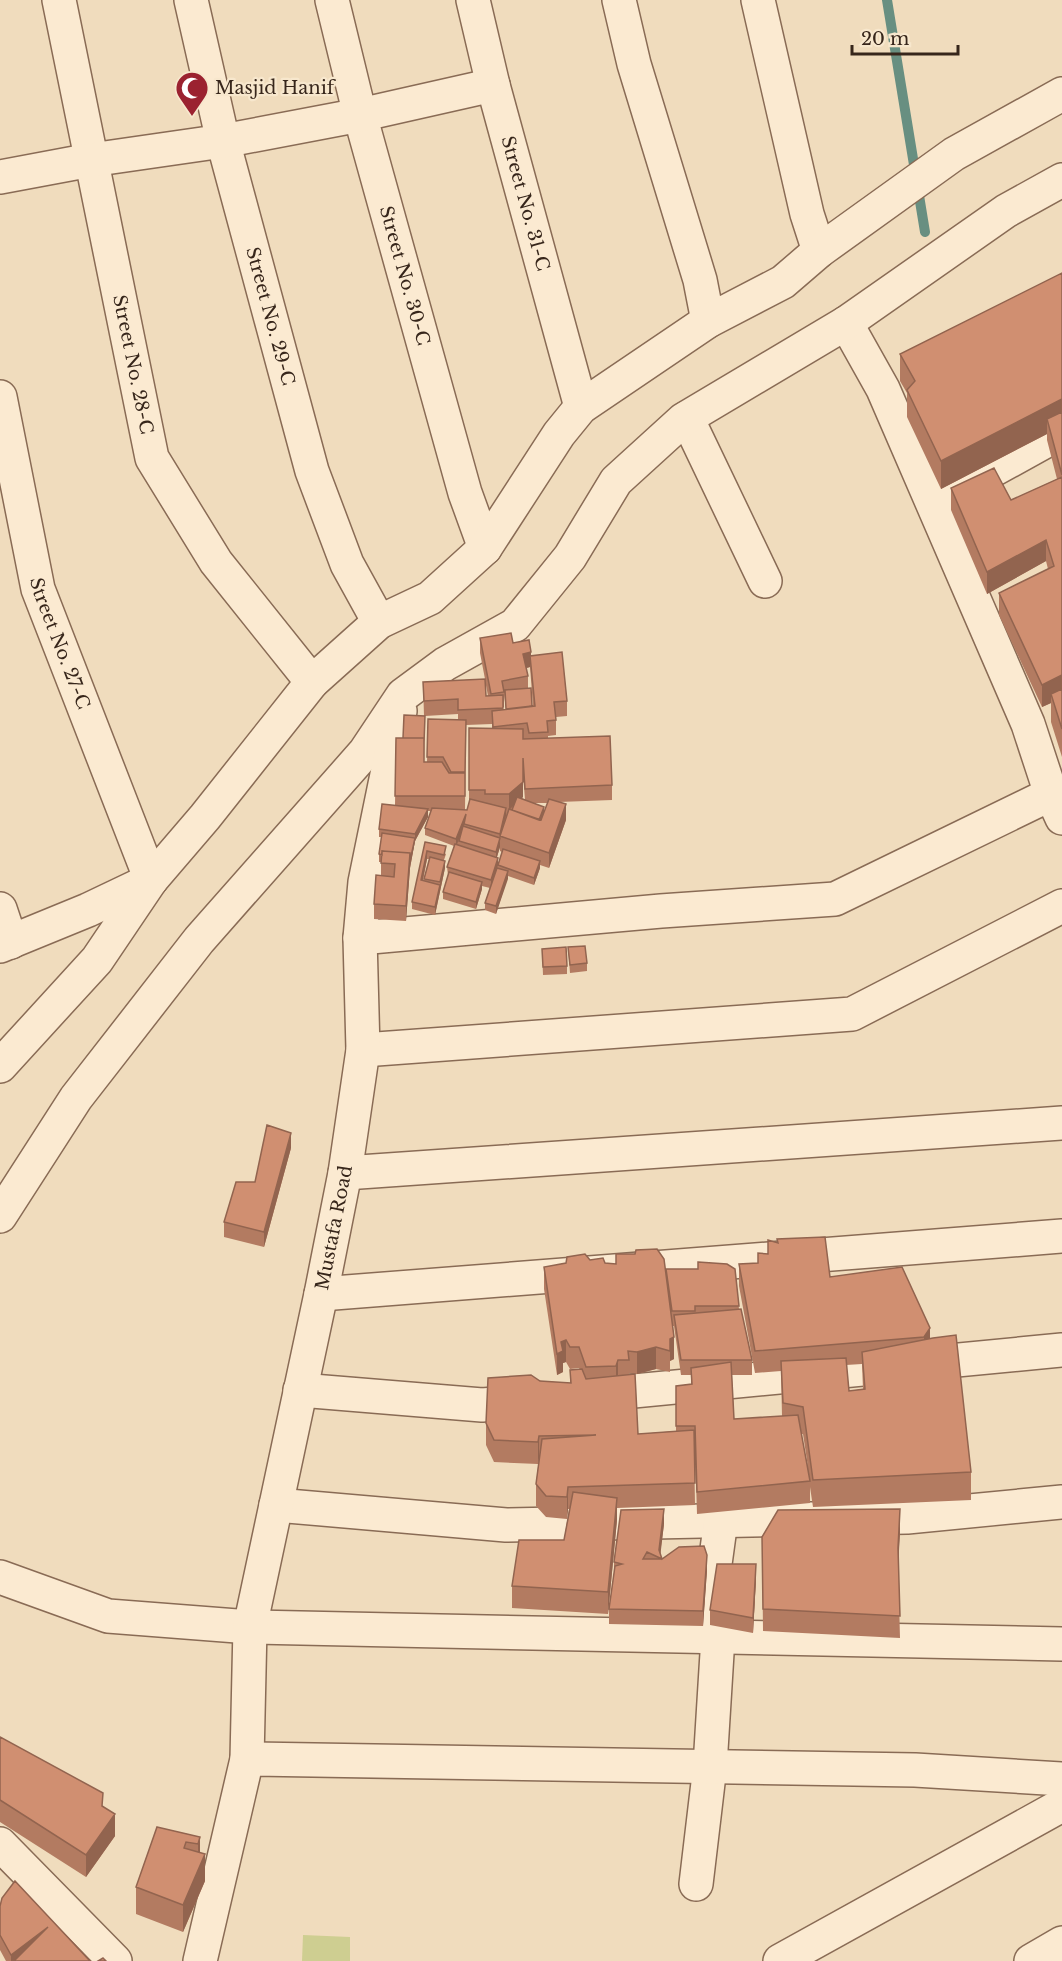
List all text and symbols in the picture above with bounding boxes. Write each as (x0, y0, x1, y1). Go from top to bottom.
scale bar (852, 18, 958, 56)
text: 20 m (861, 28, 909, 50)
mosque icon: Masjid Hanif (174, 70, 210, 117)
place label: Masjid Hanif (215, 77, 337, 99)
street label: Street No. 31-C (496, 134, 554, 273)
street label: Street No. 30-C (375, 203, 434, 348)
street label: Street No. 29-C (241, 245, 299, 388)
street label: Street No. 28-C (108, 293, 158, 436)
street label: Street No. 27-C (25, 576, 95, 712)
street label: Mustafa Road (311, 1164, 357, 1292)

